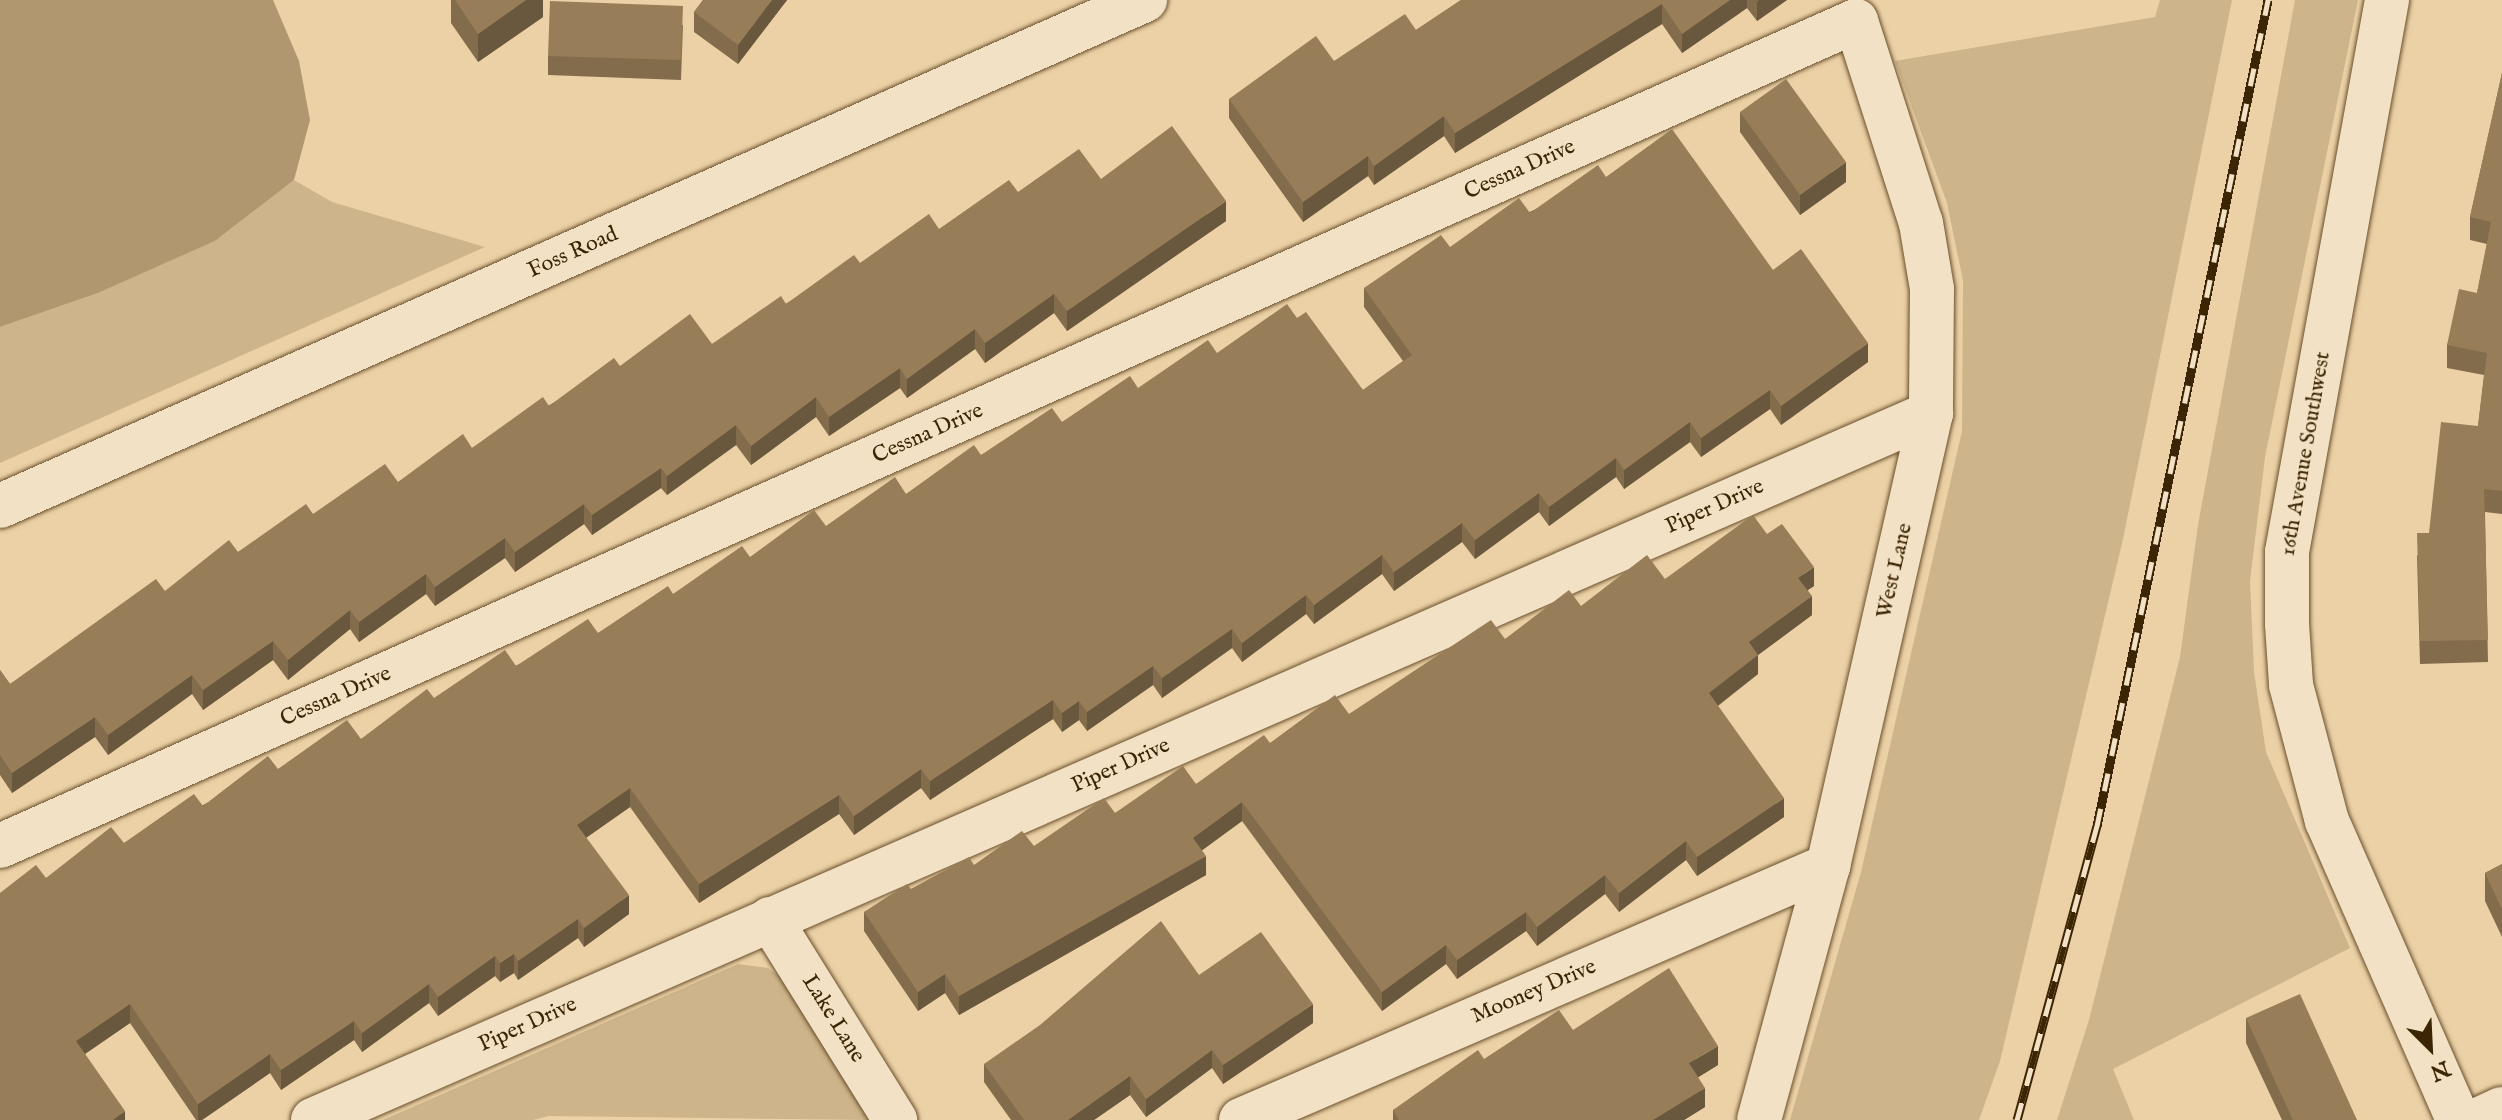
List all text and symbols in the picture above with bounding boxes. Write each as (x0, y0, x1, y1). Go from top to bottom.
street label: Cessna Drive (1460, 134, 1580, 206)
street label: Foss Road (524, 221, 622, 285)
street label: 16th Avenue Southwest (2275, 350, 2337, 558)
street label: Cessna Drive (868, 398, 988, 470)
street label: Piper Drive (1662, 474, 1768, 540)
street label: West Lane (1871, 521, 1919, 621)
street label: Cessna Drive (276, 661, 396, 733)
street label: Piper Drive (1068, 733, 1174, 799)
street label: Mooney Drive (1468, 954, 1600, 1030)
street label: Lake Lane (796, 970, 870, 1068)
street label: Piper Drive (475, 992, 581, 1058)
north arrow (2390, 1008, 2470, 1088)
text: N (2425, 1053, 2454, 1087)

